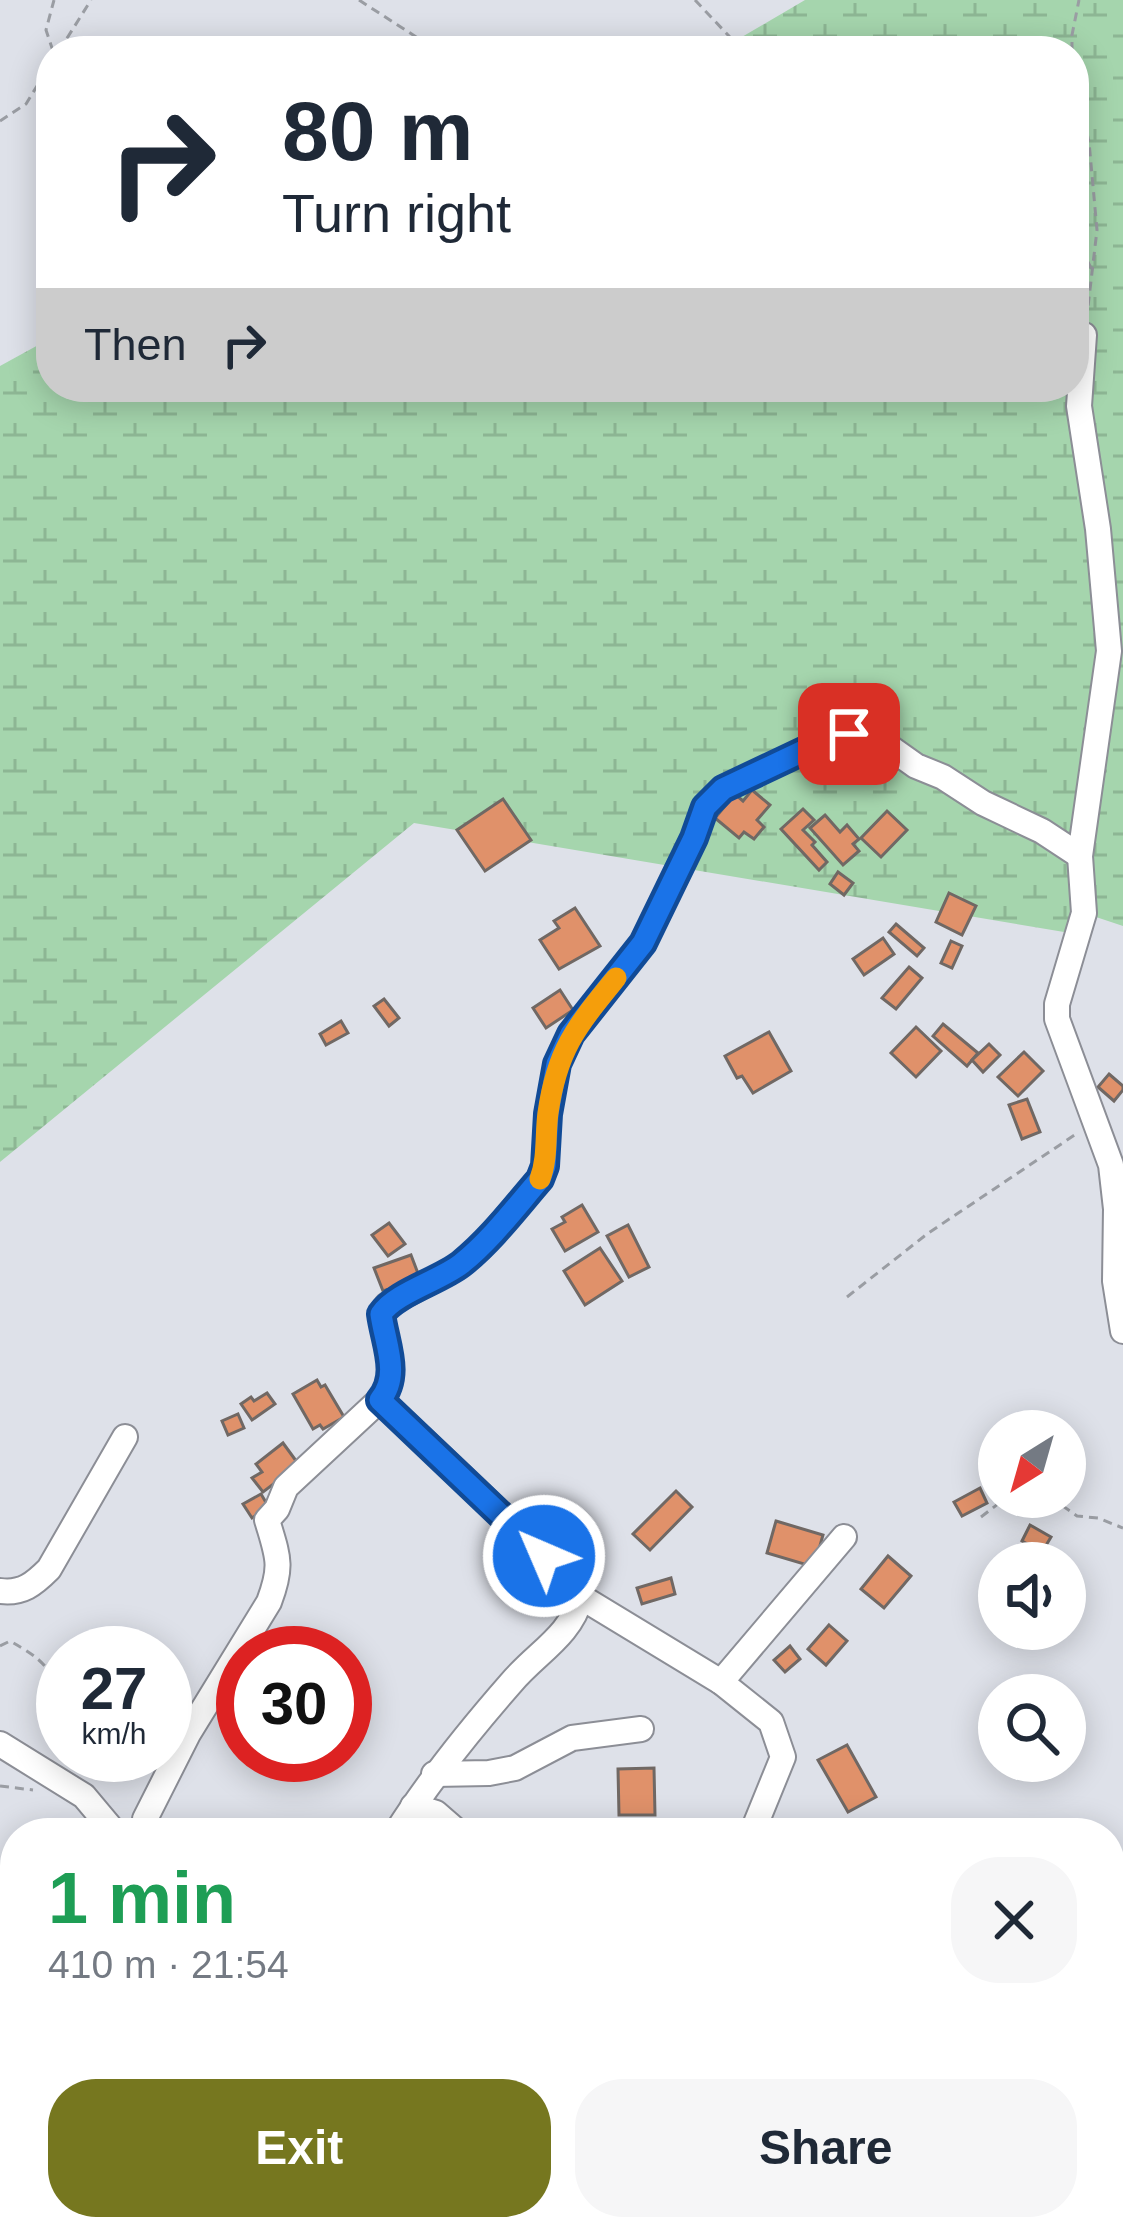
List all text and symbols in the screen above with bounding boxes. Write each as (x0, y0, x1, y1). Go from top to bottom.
icon: right (84, 84, 240, 240)
text: 80 m (282, 84, 473, 178)
text: Turn right (282, 183, 511, 243)
icon: right (211, 312, 277, 378)
text: Then (84, 319, 187, 370)
pin (798, 683, 900, 785)
icon: arrive (816, 701, 882, 767)
north arrow (978, 1410, 1086, 1518)
map controls (978, 1410, 1086, 1782)
position arrow (481, 1493, 607, 1619)
button: sound (978, 1542, 1086, 1650)
speed limit sign: 30 (216, 1626, 372, 1782)
text: 27 (81, 1655, 147, 1722)
button: search (978, 1674, 1086, 1782)
text: km/h (81, 1717, 147, 1750)
button: close (951, 1857, 1077, 1983)
text: 1 min (48, 1858, 236, 1938)
text: 410 m · 21:54 (48, 1943, 289, 1986)
button: Exit (48, 2079, 551, 2217)
button: Share (575, 2079, 1077, 2217)

